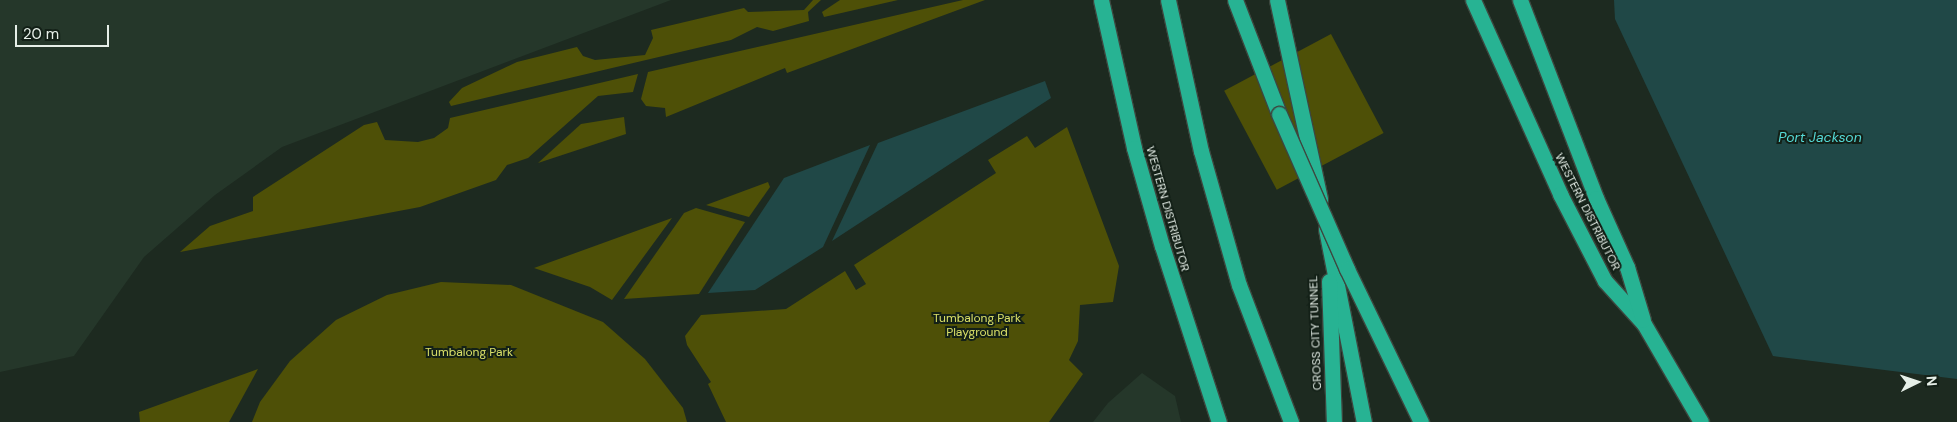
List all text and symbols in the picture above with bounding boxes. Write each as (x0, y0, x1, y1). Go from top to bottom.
scale bar (18, 15, 111, 47)
text: 20 m (23, 24, 59, 44)
water label: Port Jackson (1778, 129, 1862, 145)
street label: WESTERN DISTRIBUTOR (1142, 145, 1192, 273)
street label: WESTERN DISTRIBUTOR (1551, 151, 1623, 273)
street label: CROSS CITY TUNNEL (1307, 275, 1325, 391)
park label: Tumbalong Park Playground (933, 312, 1021, 340)
park label: Tumbalong Park (425, 346, 513, 360)
north arrow (1892, 357, 1942, 407)
text: N (1923, 375, 1941, 387)

